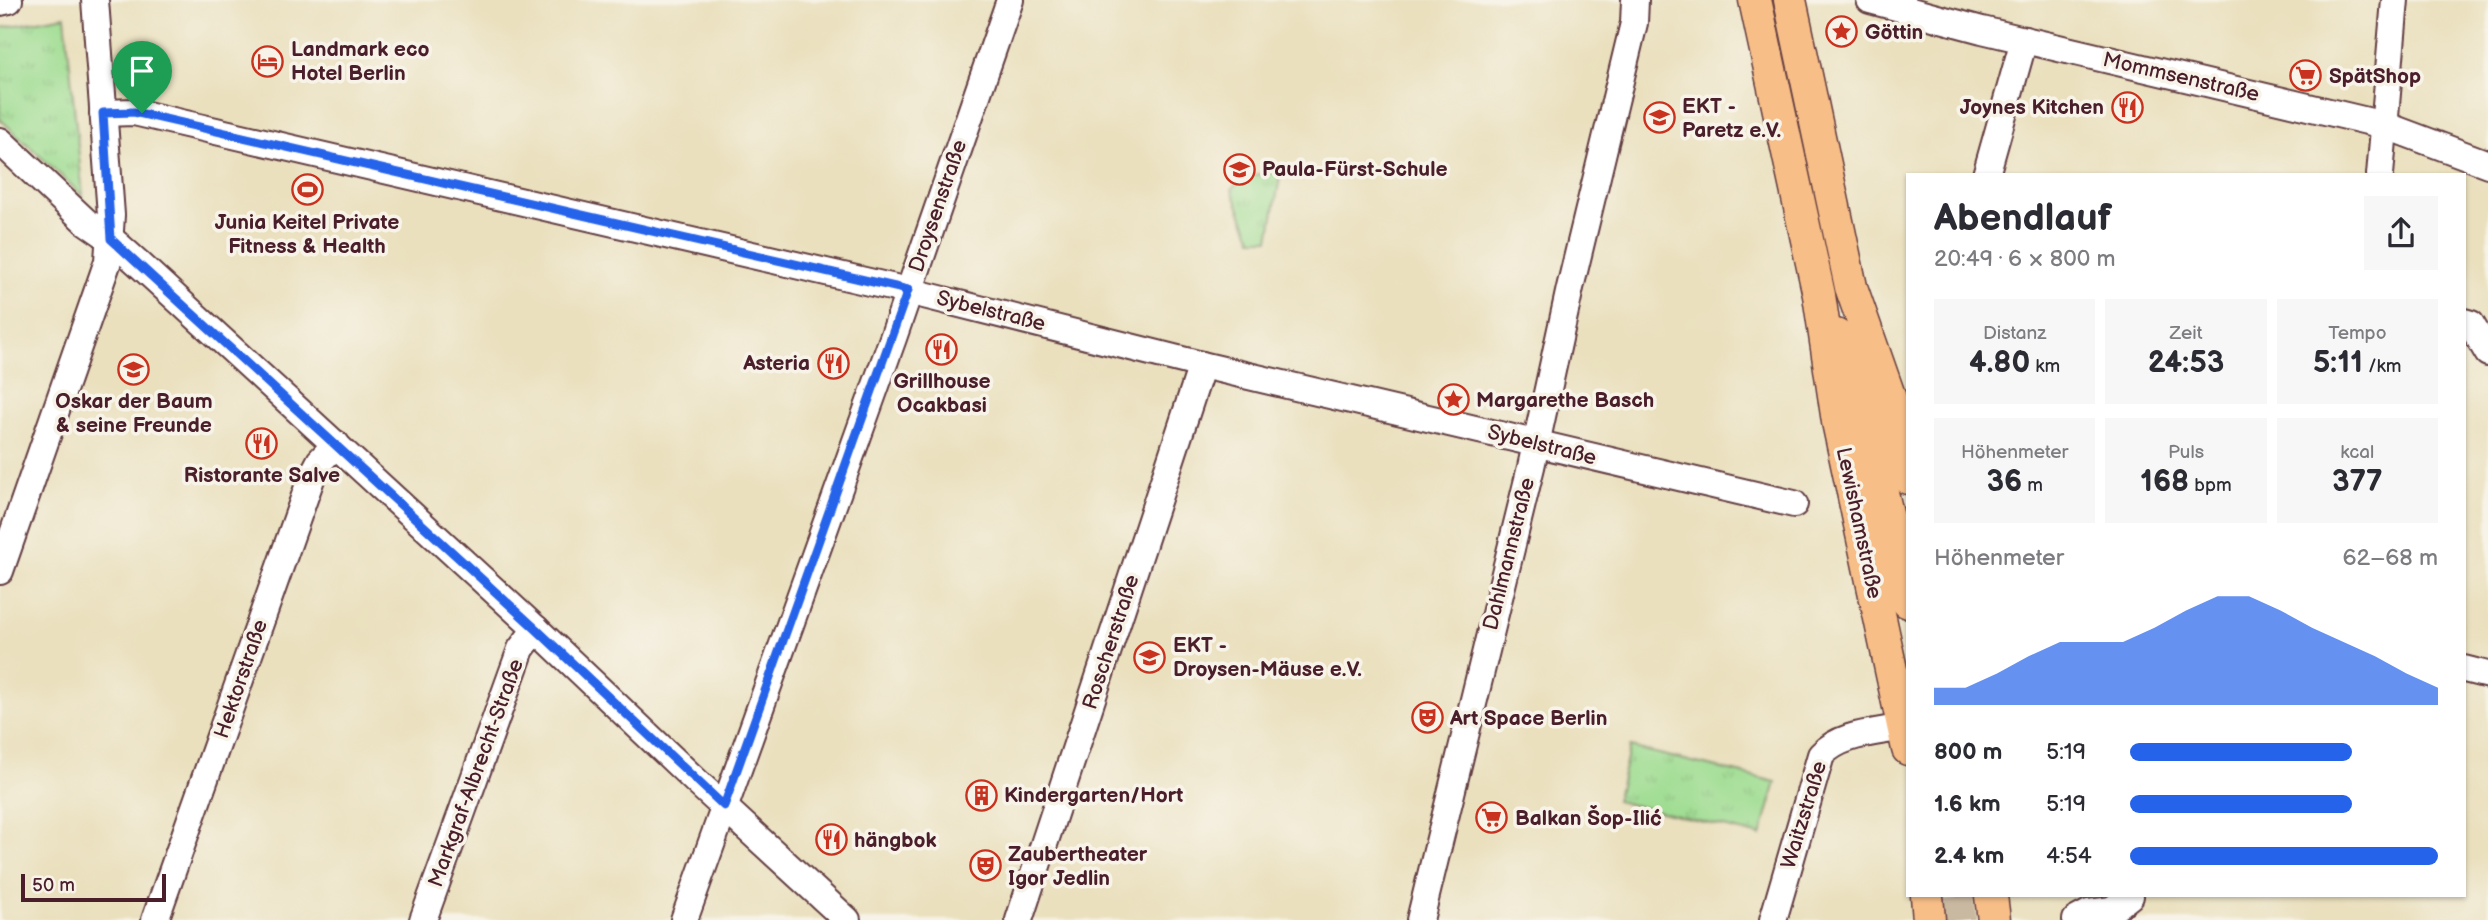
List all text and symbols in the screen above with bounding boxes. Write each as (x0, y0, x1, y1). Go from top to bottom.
place icon: Göttin (1825, 15, 1859, 49)
place label: Göttin (1865, 20, 1923, 45)
place label: Landmark eco Hotel Berlin (291, 37, 429, 86)
pin (112, 41, 172, 113)
hotel icon: Landmark eco Hotel Berlin (251, 44, 285, 78)
street label: Mommsenstraße (2100, 47, 2262, 107)
icon: arrive (123, 52, 161, 90)
supermarket icon: SpätShop (2289, 59, 2323, 93)
place label: SpätShop (2329, 64, 2421, 89)
restaurant icon: Joynes Kitchen (2110, 90, 2144, 124)
place label: EKT - Paretz e.V. (1682, 94, 1781, 143)
place label: Joynes Kitchen (1960, 95, 2104, 120)
school or university icon: EKT - Paretz e.V. (1642, 101, 1676, 135)
street label: Droysenstraße (904, 137, 972, 275)
school or university icon: Paula-Fürst-Schule (1222, 152, 1256, 186)
place label: Paula-Fürst-Schule (1262, 157, 1447, 182)
sports icon: Junia Keitel Private Fitness & Health (290, 173, 324, 207)
text: Abendlauf (1934, 196, 2112, 241)
button: share (2364, 196, 2438, 270)
place label: Junia Keitel Private Fitness & Health (215, 210, 399, 259)
text: 20:49 · 6 × 800 m (1934, 245, 2116, 273)
street label: Sybelstraße (934, 285, 1048, 337)
text: Distanz (1983, 322, 2046, 345)
text: Zeit (2169, 322, 2203, 345)
text: Tempo (2328, 322, 2386, 345)
restaurant icon: Grillhouse Ocakbasi (925, 332, 959, 366)
text: 4.80 (1969, 345, 2030, 381)
text: 24:53 (2148, 345, 2224, 381)
text: 5:11 (2313, 345, 2363, 381)
restaurant icon: Asteria (816, 346, 850, 380)
place label: Asteria (742, 351, 810, 376)
school or university icon: Oskar der Baum & seine Freunde (117, 352, 151, 386)
text: km (2030, 355, 2060, 378)
text: /km (2363, 355, 2402, 378)
place label: Grillhouse Ocakbasi (893, 369, 991, 418)
place icon: Margarethe Basch (1436, 383, 1470, 417)
place label: Margarethe Basch (1476, 388, 1654, 413)
place label: Oskar der Baum & seine Freunde (55, 389, 213, 438)
street label: Sybelstraße (1485, 419, 1599, 471)
restaurant icon: Ristorante Salve (245, 426, 279, 460)
text: Höhenmeter (1961, 441, 2068, 464)
text: Puls (2168, 441, 2204, 464)
text: kcal (2340, 441, 2374, 464)
street label: Lewishamstraße (1831, 445, 1887, 601)
place label: Ristorante Salve (184, 463, 340, 488)
text: 36 (1986, 464, 2022, 500)
text: 168 (2140, 464, 2189, 500)
text: 377 (2332, 464, 2383, 500)
text: m (2022, 474, 2043, 497)
text: bpm (2189, 474, 2232, 497)
street label: Dahlmannstraße (1478, 475, 1540, 633)
text: Höhenmeter (1934, 544, 2064, 572)
text: 62–68 m (2343, 544, 2438, 572)
street label: Roscherstraße (1077, 571, 1145, 713)
street label: Hektorstraße (209, 616, 273, 742)
place label: EKT - Droysen-Mäuse e.V. (1173, 633, 1362, 682)
school or university icon: EKT - Droysen-Mäuse e.V. (1133, 640, 1167, 674)
street label: Markgraf-Albrecht-Straße (423, 656, 529, 890)
theatre icon: Art Space Berlin (1410, 701, 1444, 735)
place label: Art Space Berlin (1449, 706, 1607, 731)
text: 800 m (1934, 738, 2002, 766)
text: 5:19 (2046, 738, 2086, 766)
street label: Waitzstraße (1776, 758, 1832, 872)
building icon: Kindergarten/Hort (964, 778, 998, 812)
place label: Kindergarten/Hort (1004, 783, 1183, 808)
text: 1.6 km (1934, 790, 2001, 818)
text: 5:19 (2046, 790, 2086, 818)
supermarket icon: Balkan Šop-Ilić (1475, 801, 1509, 835)
place label: Balkan Šop-Ilić (1515, 805, 1662, 831)
restaurant icon: hängbok (814, 823, 848, 857)
place label: hängbok (854, 828, 936, 853)
place label: Zaubertheater Igor Jedlin (1008, 842, 1148, 891)
text: 2.4 km (1934, 842, 2004, 870)
text: 4:54 (2046, 842, 2092, 870)
theatre icon: Zaubertheater Igor Jedlin (968, 849, 1002, 883)
scale bar (21, 871, 166, 903)
text: 50 m (32, 874, 75, 897)

